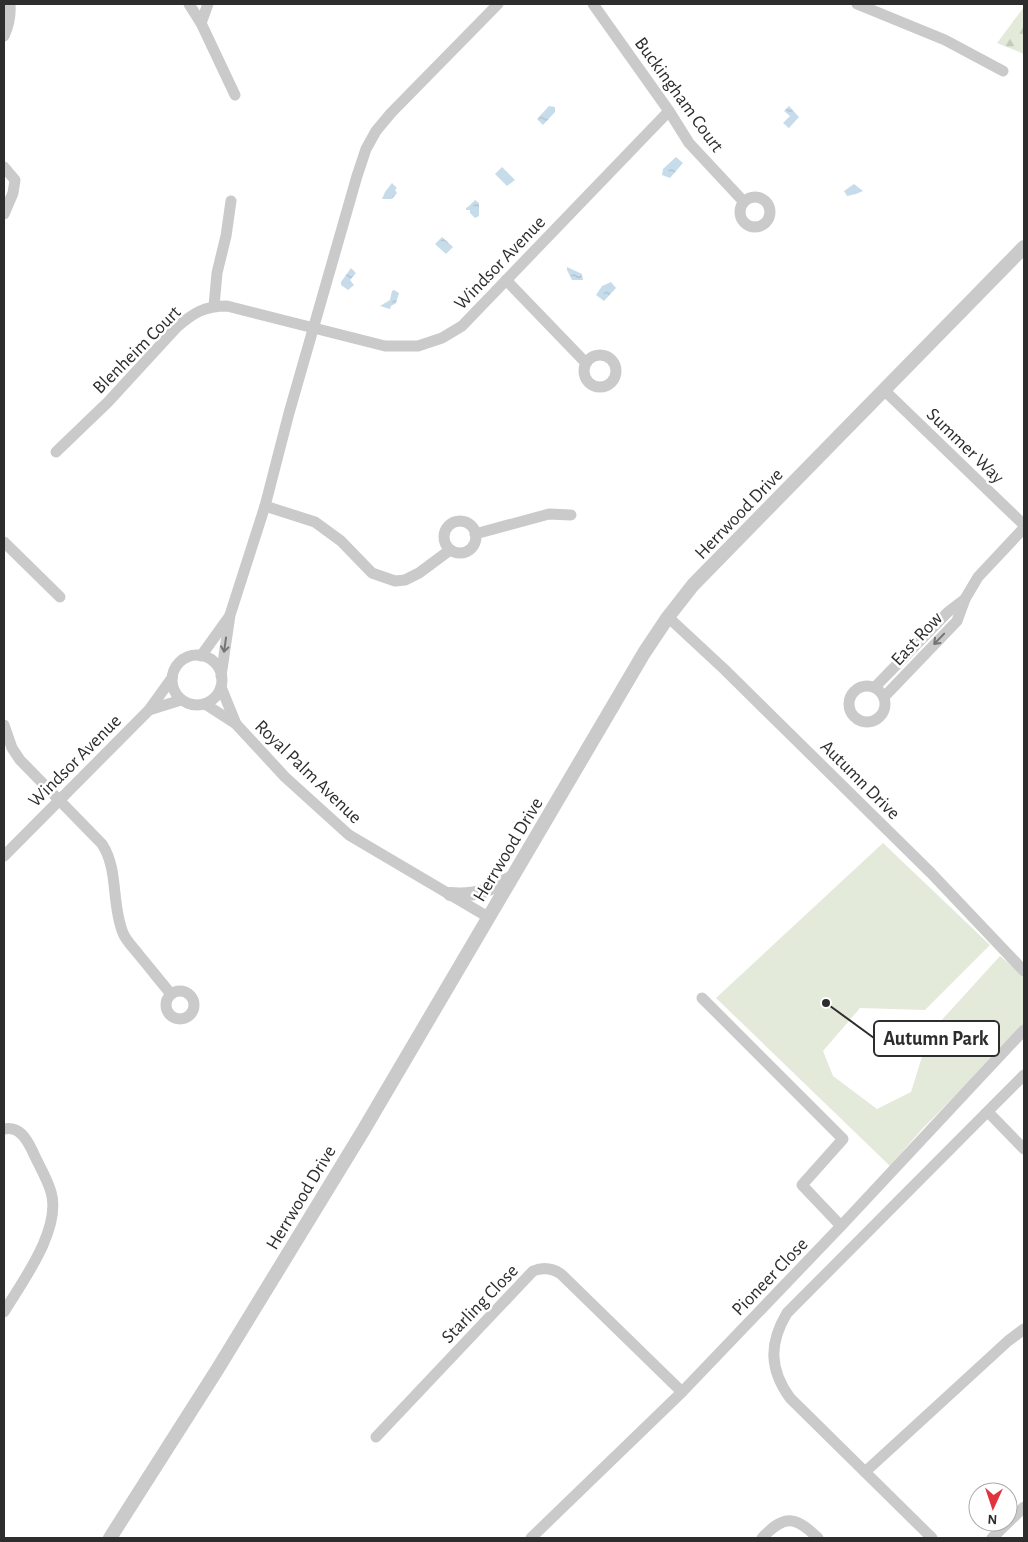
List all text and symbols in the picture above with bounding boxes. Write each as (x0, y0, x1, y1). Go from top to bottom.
street label: Buckingham Court (631, 34, 727, 156)
street label: Windsor Avenue (451, 213, 549, 314)
street label: Blenheim Court (89, 302, 185, 398)
street label: Summer Way (923, 405, 1007, 487)
street label: Herrwood Drive (691, 465, 787, 563)
street label: East Row (888, 608, 947, 669)
one-way arrow (933, 633, 945, 646)
one-way arrow (220, 637, 230, 653)
street label: Windsor Avenue (25, 711, 125, 811)
street label: Royal Palm Avenue (251, 717, 365, 828)
street label: Autumn Drive (817, 737, 903, 823)
street label: Herrwood Drive (470, 794, 547, 905)
callout: Autumn Park (874, 1021, 999, 1056)
text: Autumn Park (883, 1029, 989, 1049)
street label: Herrwood Drive (263, 1142, 340, 1253)
street label: Pioneer Close (729, 1235, 812, 1320)
street label: Starling Close (438, 1261, 522, 1347)
north arrow (968, 1482, 1018, 1532)
text: N (987, 1512, 998, 1526)

